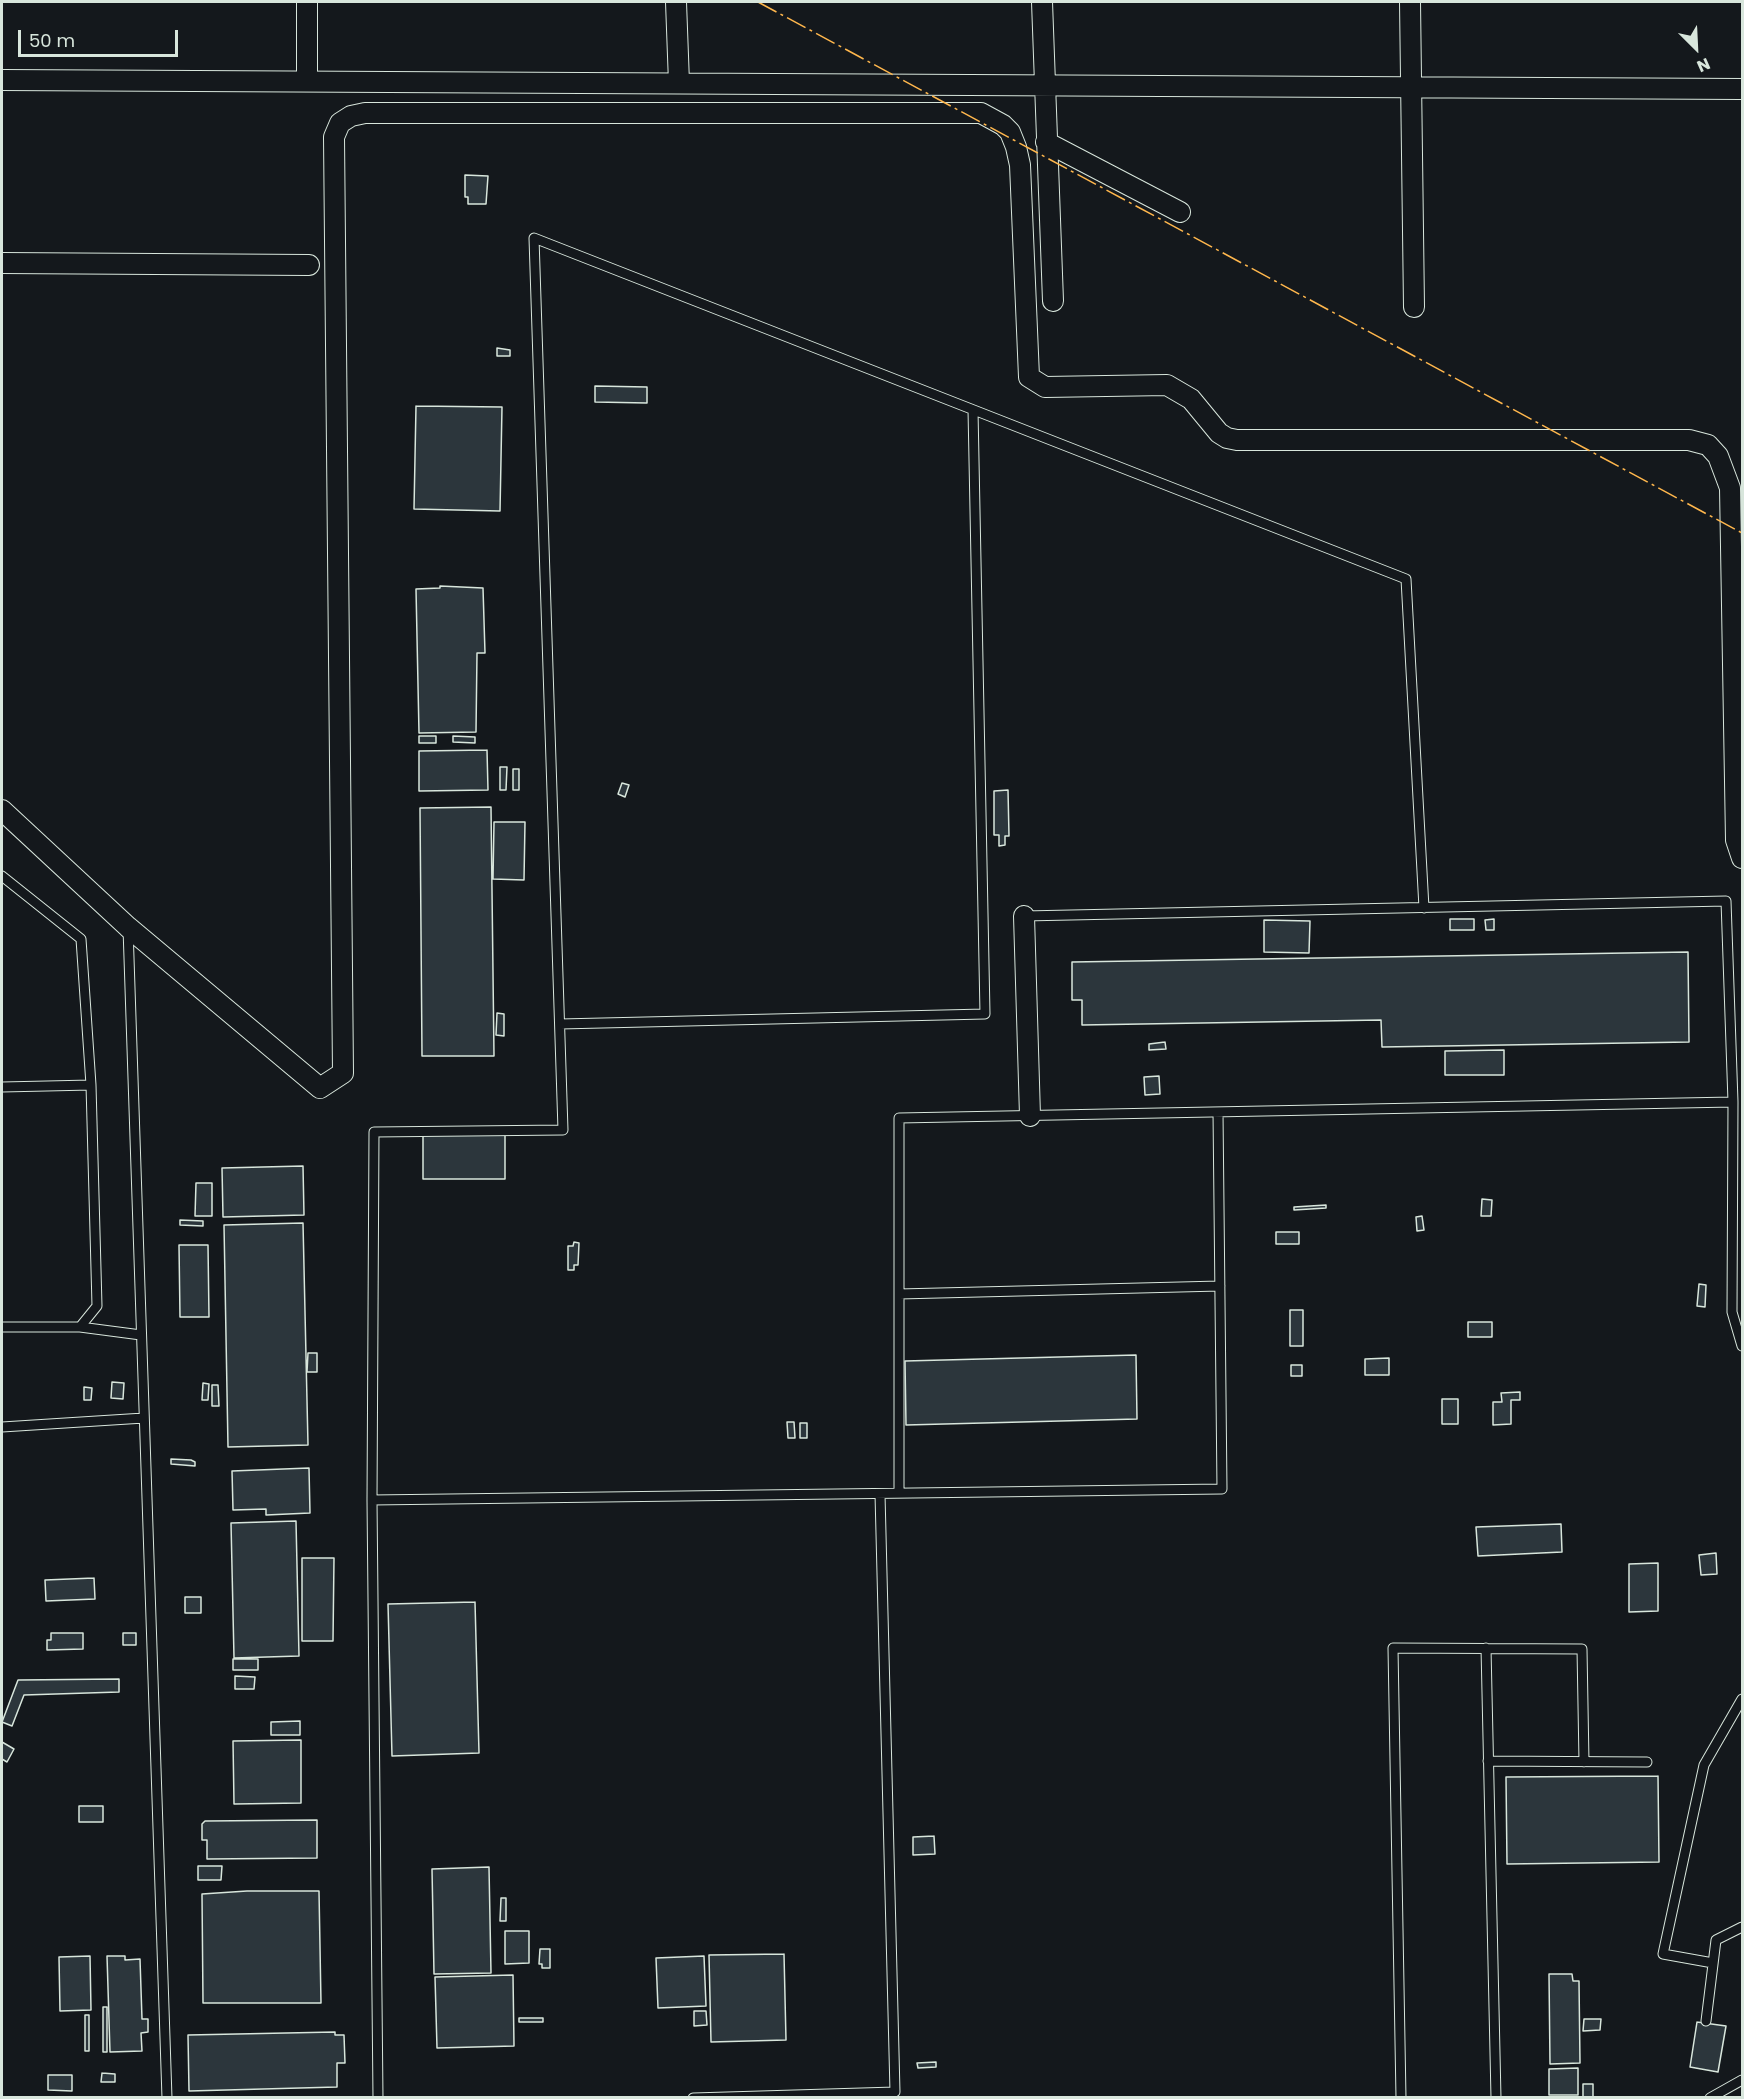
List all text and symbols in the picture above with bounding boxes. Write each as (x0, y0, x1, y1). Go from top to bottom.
scale bar (21, 18, 182, 56)
north arrow (1666, 18, 1726, 78)
text: 50 m (29, 28, 75, 53)
text: N (1693, 52, 1714, 78)

